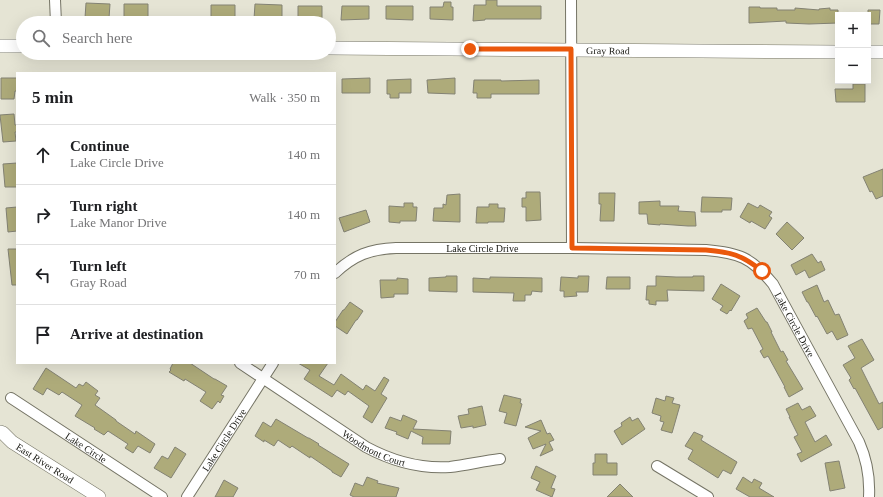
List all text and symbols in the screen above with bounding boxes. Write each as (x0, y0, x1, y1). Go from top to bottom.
map controls (835, 12, 871, 84)
button: + (835, 12, 871, 48)
search box (16, 16, 336, 60)
icon: search (30, 27, 52, 49)
text: Search here (62, 30, 132, 46)
route end (461, 40, 479, 58)
street label: Gray Road (586, 45, 630, 56)
button: − (835, 48, 871, 84)
text: 5 min (32, 88, 73, 107)
text: Walk · 350 m (249, 90, 320, 105)
text: Continue (70, 138, 129, 154)
icon: ahead (32, 144, 54, 166)
text: 140 m (287, 147, 320, 162)
text: Lake Circle Drive (70, 155, 164, 170)
text: Turn right (70, 198, 137, 214)
icon: right (32, 204, 54, 226)
text: 140 m (287, 207, 320, 222)
text: Lake Manor Drive (70, 215, 167, 230)
street label: Lake Circle Drive (446, 243, 519, 254)
text: Turn left (70, 258, 127, 274)
route start (753, 262, 771, 280)
icon: left (32, 264, 54, 286)
text: 70 m (294, 267, 320, 282)
text: Gray Road (70, 275, 127, 290)
street label: Lake Circle Drive (773, 290, 817, 359)
icon: arrive (32, 324, 54, 346)
text: Arrive at destination (70, 326, 203, 342)
street label: Lake Circle Drive (200, 406, 248, 473)
street label: Woodmont Court (340, 427, 407, 468)
street label: Lake Circle (64, 430, 109, 465)
street label: East River Road (14, 441, 76, 485)

